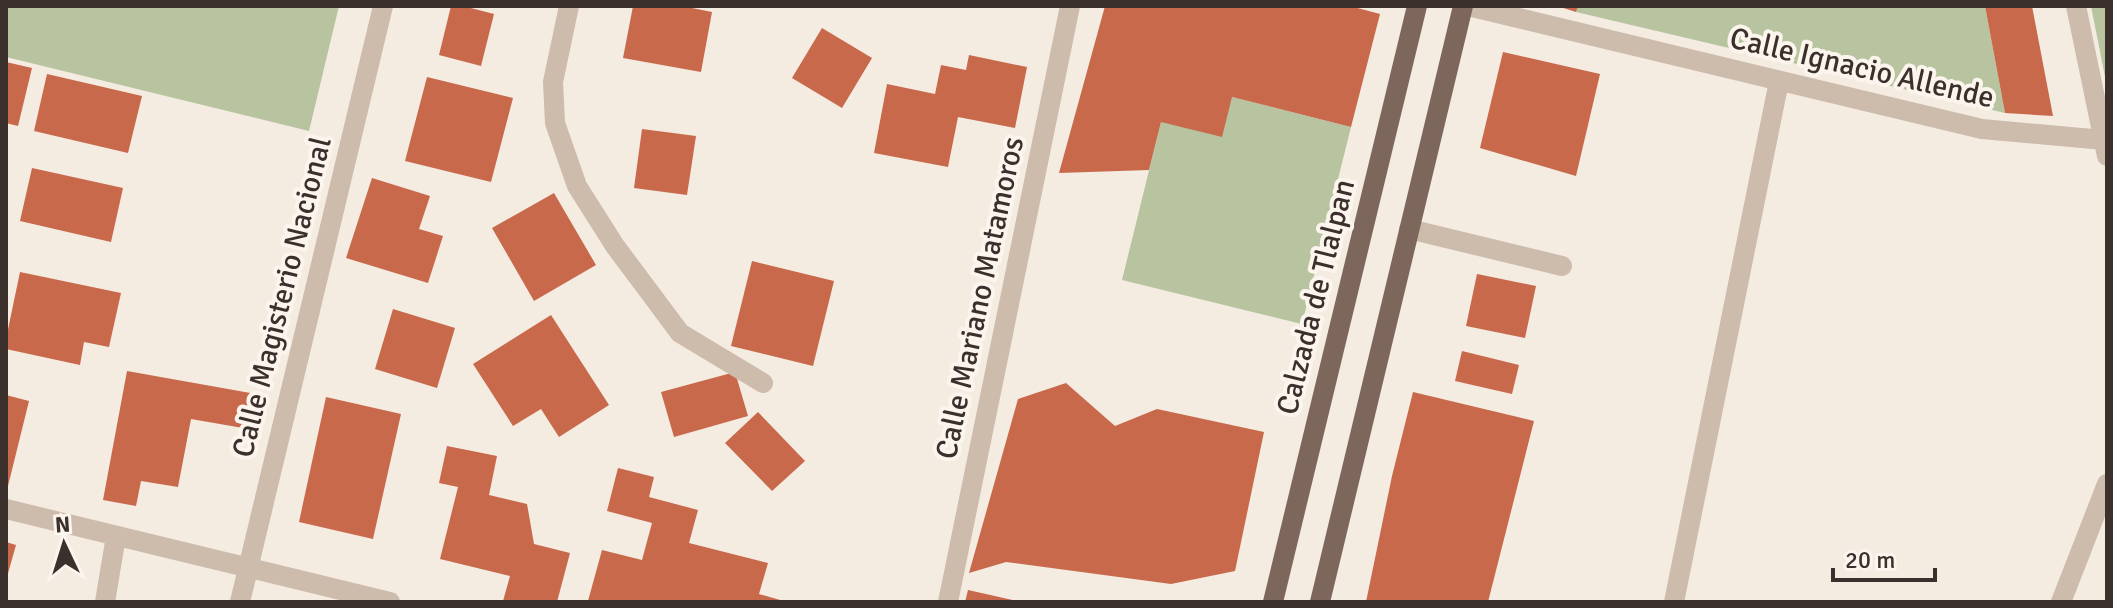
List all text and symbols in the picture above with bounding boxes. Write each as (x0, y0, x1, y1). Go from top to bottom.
street label: Calle Ignacio Allende (1726, 20, 1998, 116)
street label: Calle Magisterio Nacional (224, 133, 340, 461)
street label: Calle Mariano Matamoros (928, 134, 1032, 462)
street label: Calzada de Tlalpan (1269, 175, 1363, 419)
north arrow (24, 504, 104, 584)
text: N (54, 511, 71, 539)
scale bar (1833, 532, 1935, 582)
text: 20 m (1845, 545, 1895, 575)

